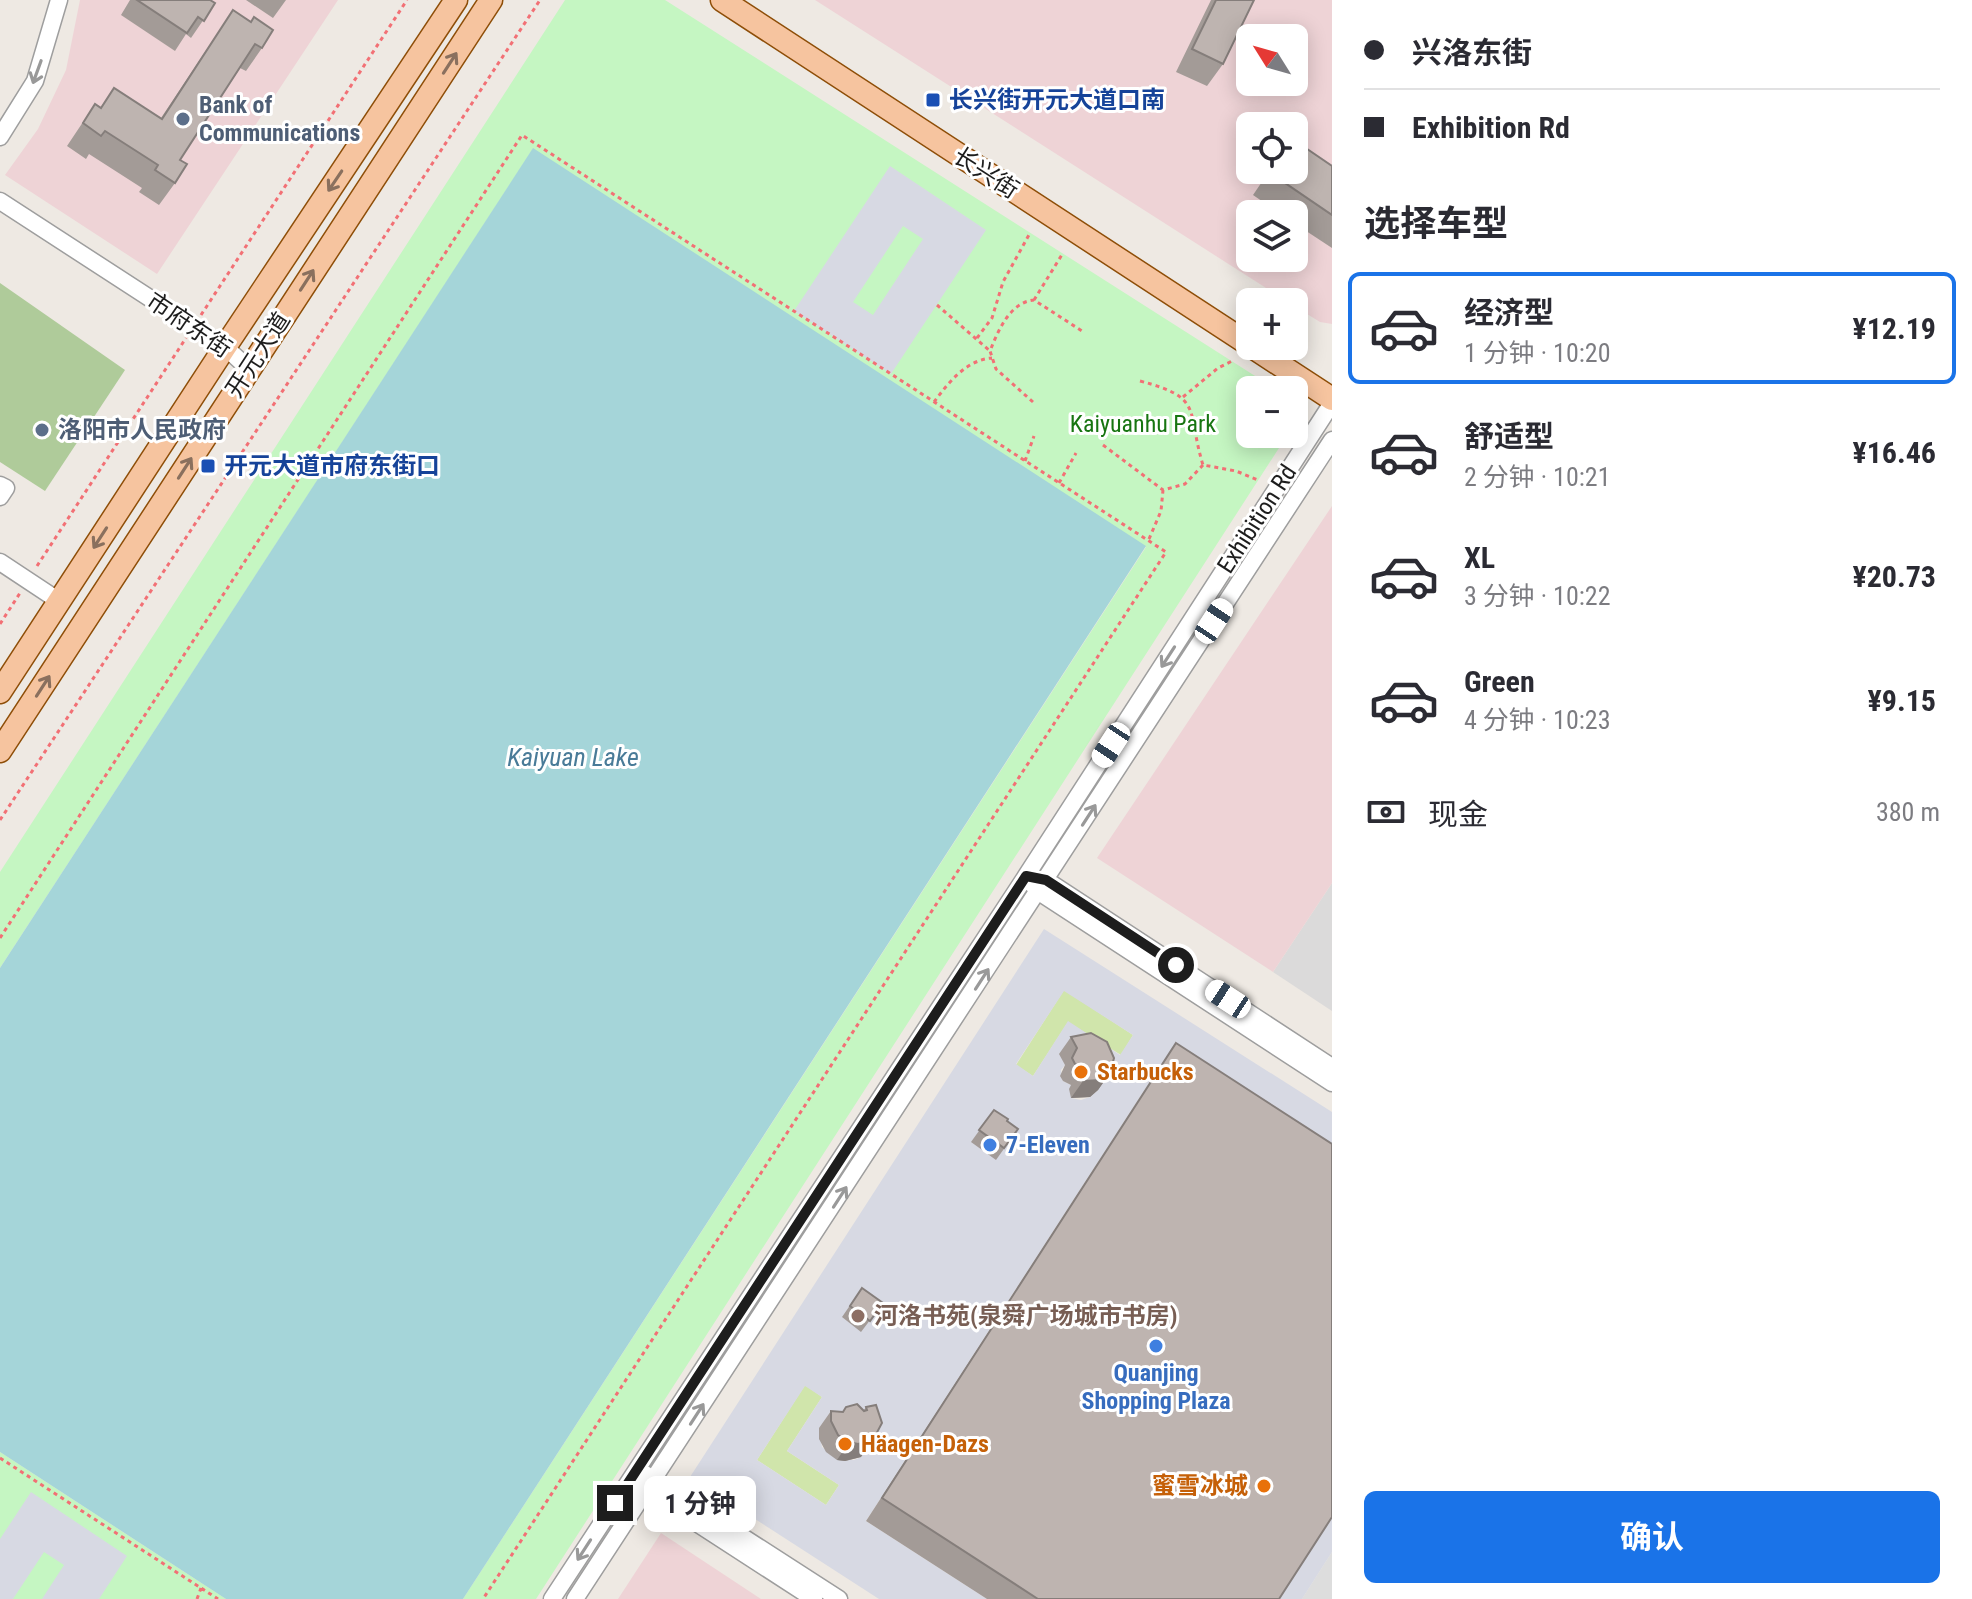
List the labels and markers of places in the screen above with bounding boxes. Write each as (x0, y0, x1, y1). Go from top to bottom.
place label: 长兴街开元大道口南 (949, 86, 1165, 114)
place label: Bank of Communications (199, 91, 360, 147)
marker: 长兴街开元大道口南 (924, 91, 942, 109)
marker: Bank of Communications (174, 110, 192, 128)
place label: 洛阳市人民政府 (58, 416, 226, 444)
marker: 洛阳市人民政府 (33, 421, 51, 439)
place label: 开元大道市府东街口 (224, 452, 440, 480)
marker: 开元大道市府东街口 (199, 457, 217, 475)
place label: Starbucks (1097, 1058, 1194, 1086)
marker: Starbucks (1072, 1063, 1090, 1081)
place label: 7-Eleven (1006, 1131, 1090, 1159)
marker: 7-Eleven (981, 1136, 999, 1154)
place label: 河洛书苑(泉舜广场城市书房) (874, 1302, 1178, 1330)
marker: 河洛书苑(泉舜广场城市书房) (849, 1307, 867, 1325)
marker: Quanjing Shopping Plaza (1147, 1337, 1165, 1355)
place label: Quanjing Shopping Plaza (1081, 1359, 1231, 1415)
place label: Häagen-Dazs (861, 1430, 989, 1458)
marker: Häagen-Dazs (836, 1435, 854, 1453)
place label: 蜜雪冰城 (1152, 1472, 1248, 1500)
marker: 蜜雪冰城 (1255, 1477, 1273, 1495)

